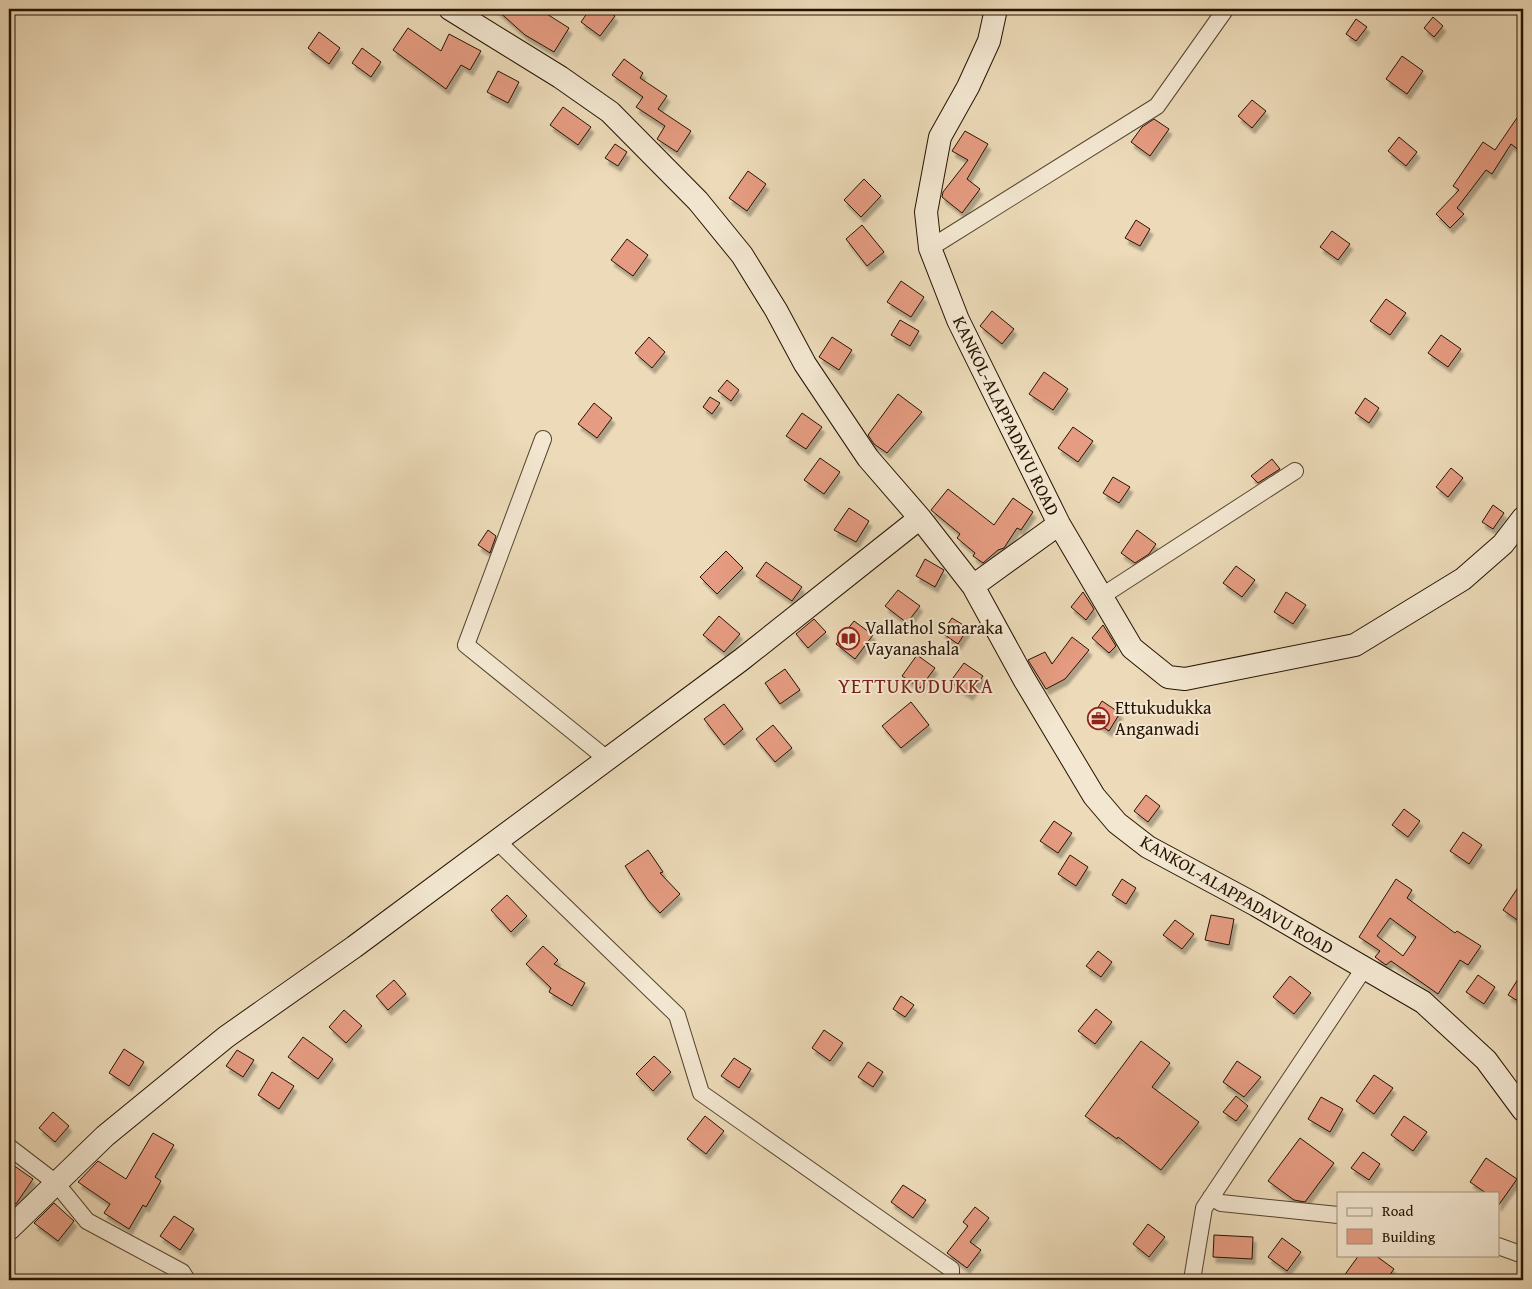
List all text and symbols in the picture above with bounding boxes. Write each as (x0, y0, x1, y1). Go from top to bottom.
street label: KANKOL-ALAPPADAVU ROAD (946, 311, 1067, 520)
place label: Vallathol Smaraka Vayanashala (865, 614, 1003, 662)
library icon: Vallathol Smaraka Vayanashala (837, 626, 861, 650)
district label: YETTUKUDUKKA (838, 671, 994, 700)
place label: Ettukudukka Anganwadi (1115, 694, 1212, 742)
office icon: Ettukudukka Anganwadi (1087, 706, 1111, 730)
street label: KANKOL-ALAPPADAVU ROAD (1136, 828, 1339, 961)
legend (1337, 1192, 1500, 1256)
text: Road (1382, 1200, 1413, 1221)
text: Building (1382, 1226, 1436, 1247)

